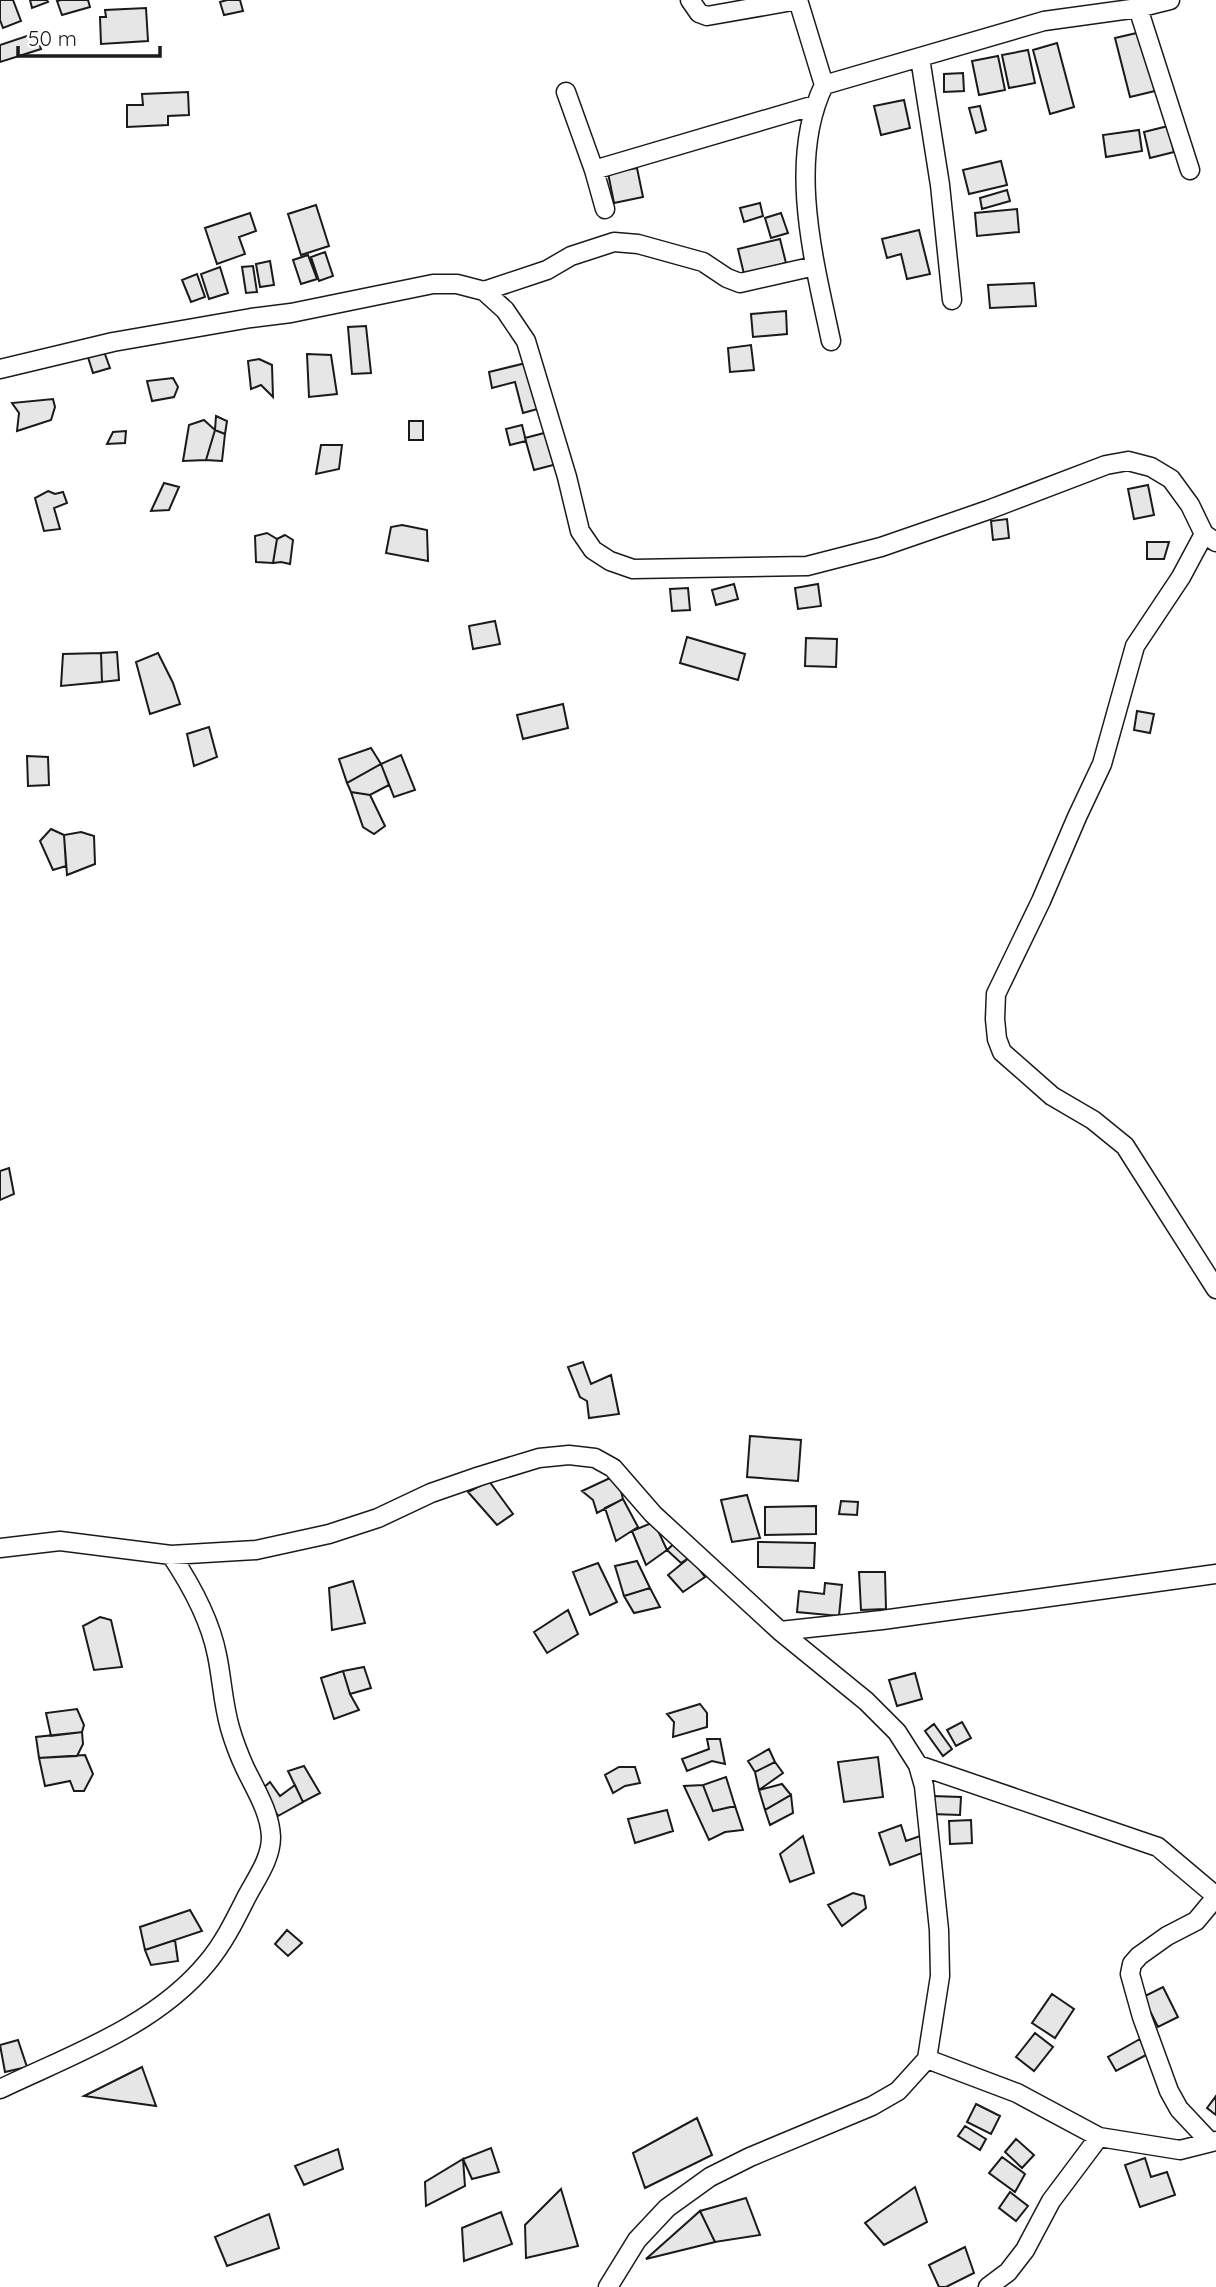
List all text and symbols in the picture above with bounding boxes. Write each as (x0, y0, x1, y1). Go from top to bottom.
scale bar (18, 14, 159, 58)
text: 50 m (28, 25, 77, 51)

